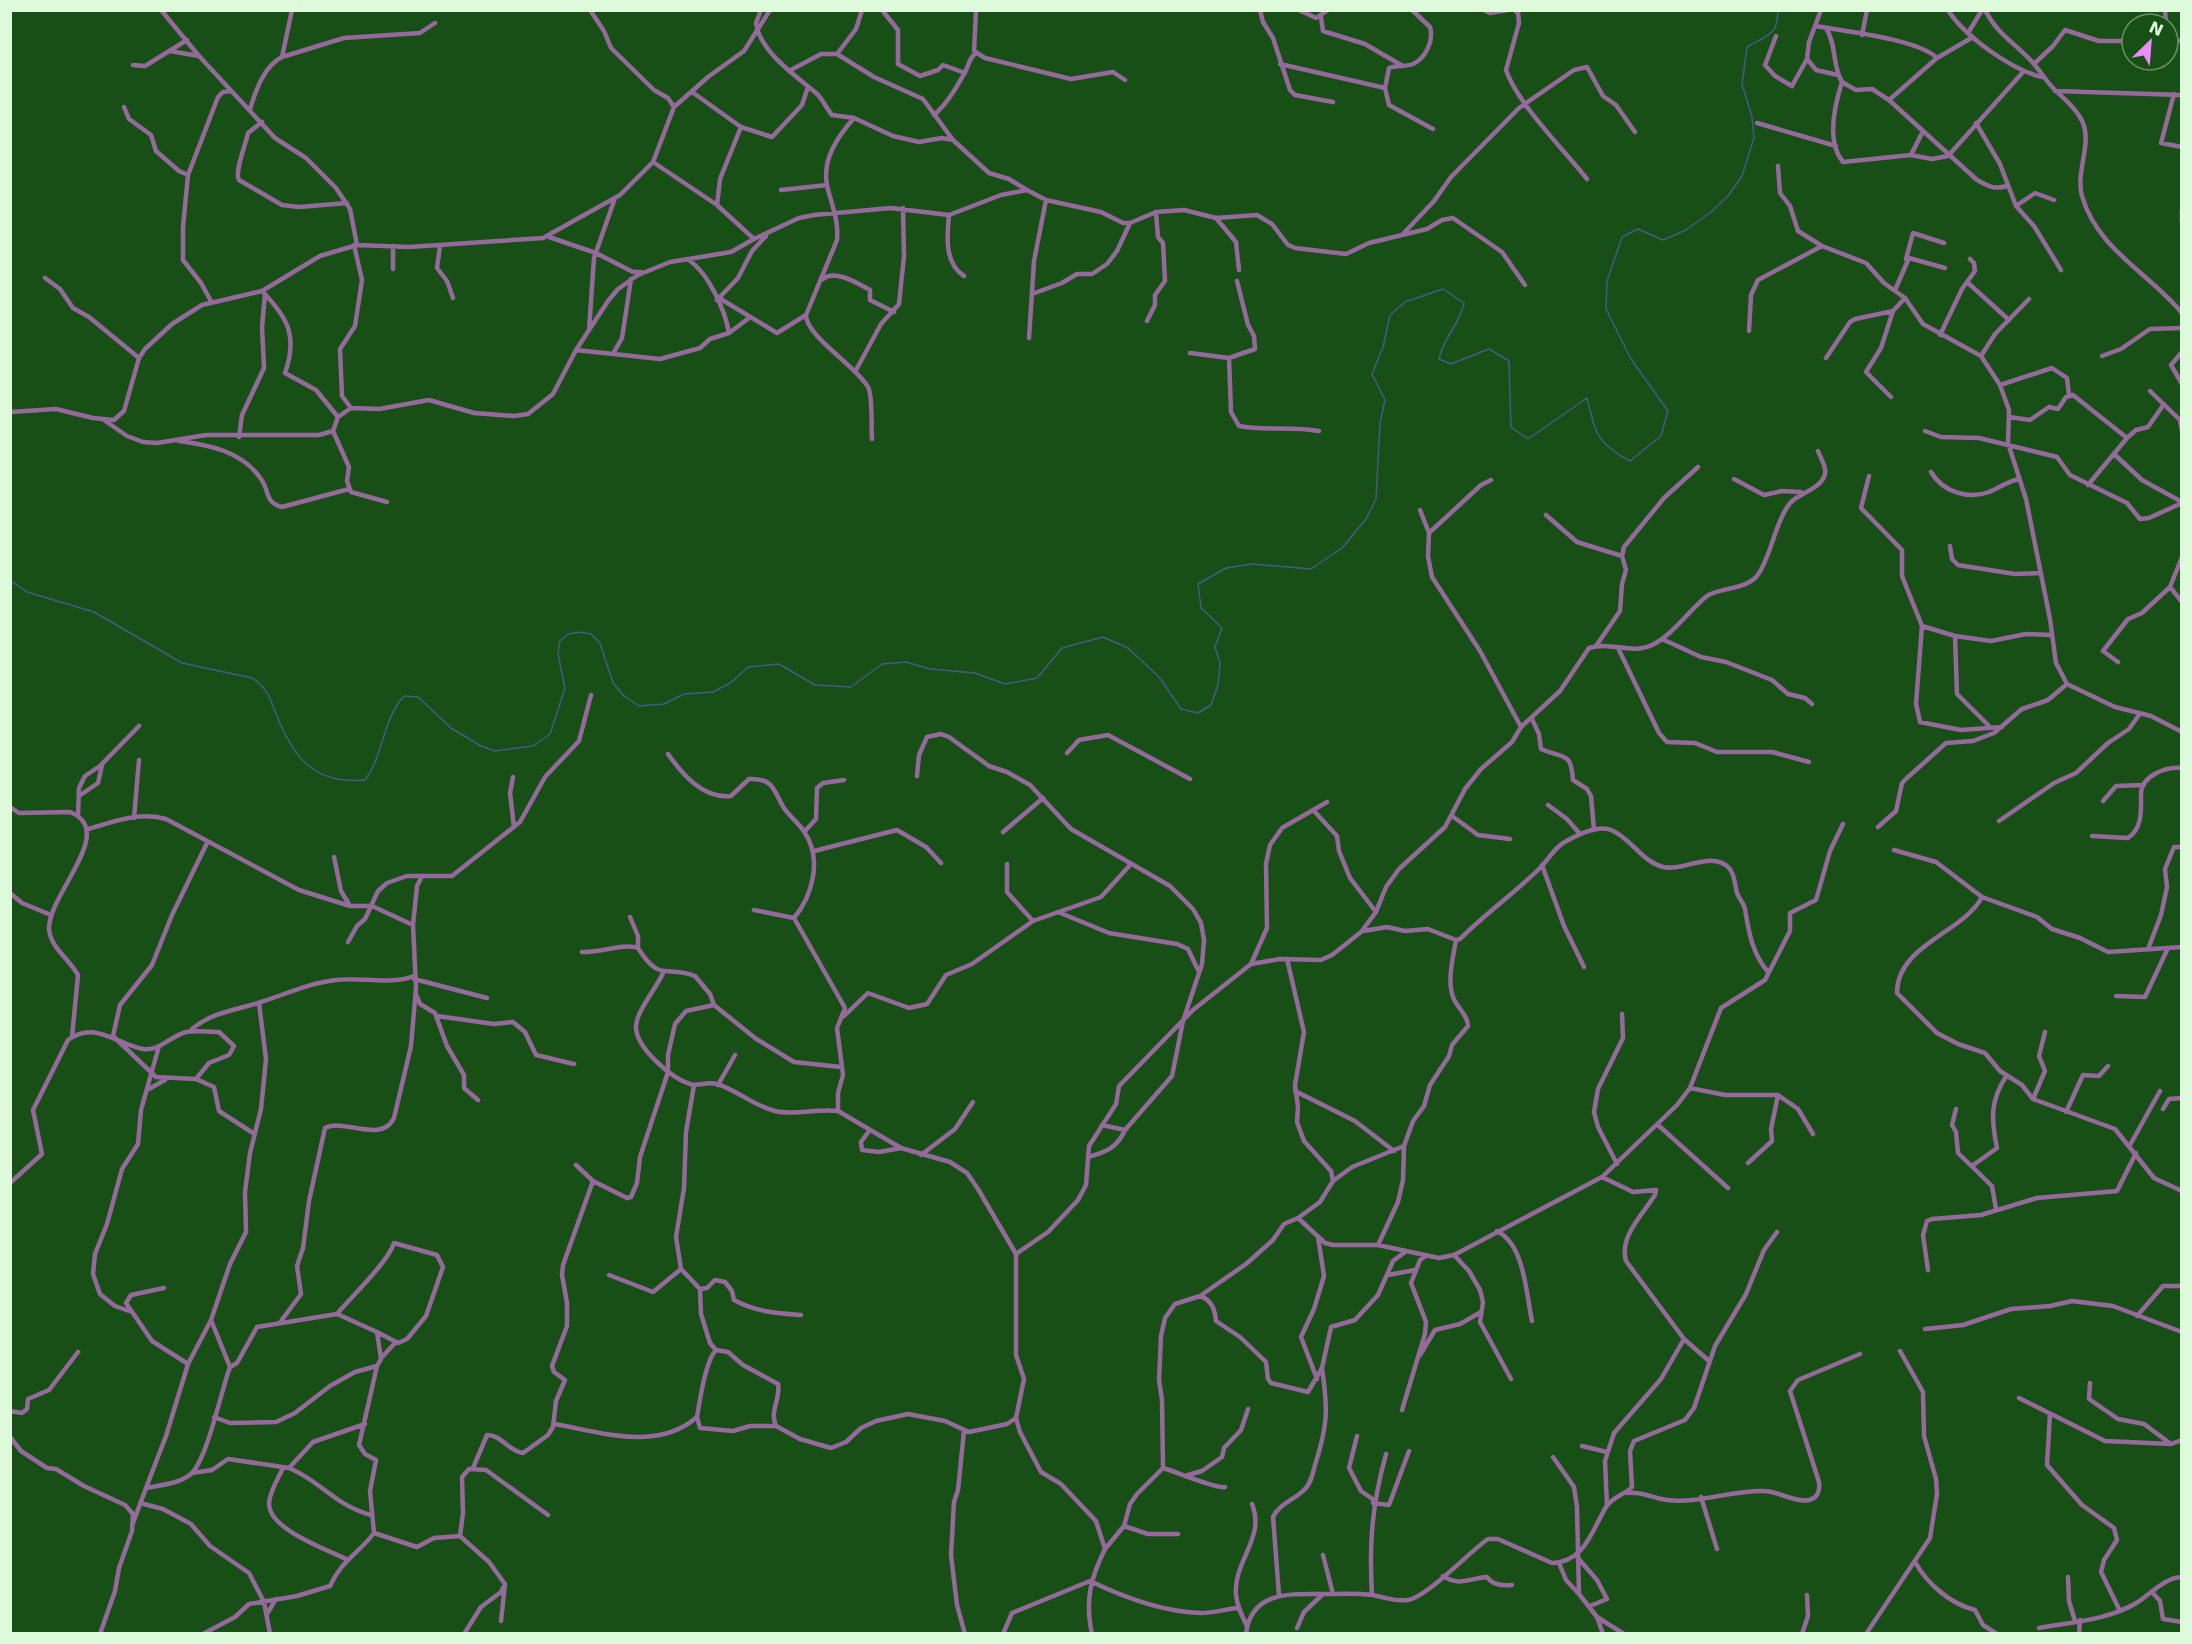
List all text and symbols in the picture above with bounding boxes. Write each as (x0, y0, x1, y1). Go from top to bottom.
north arrow (2120, 12, 2180, 72)
text: N (2146, 17, 2166, 40)

